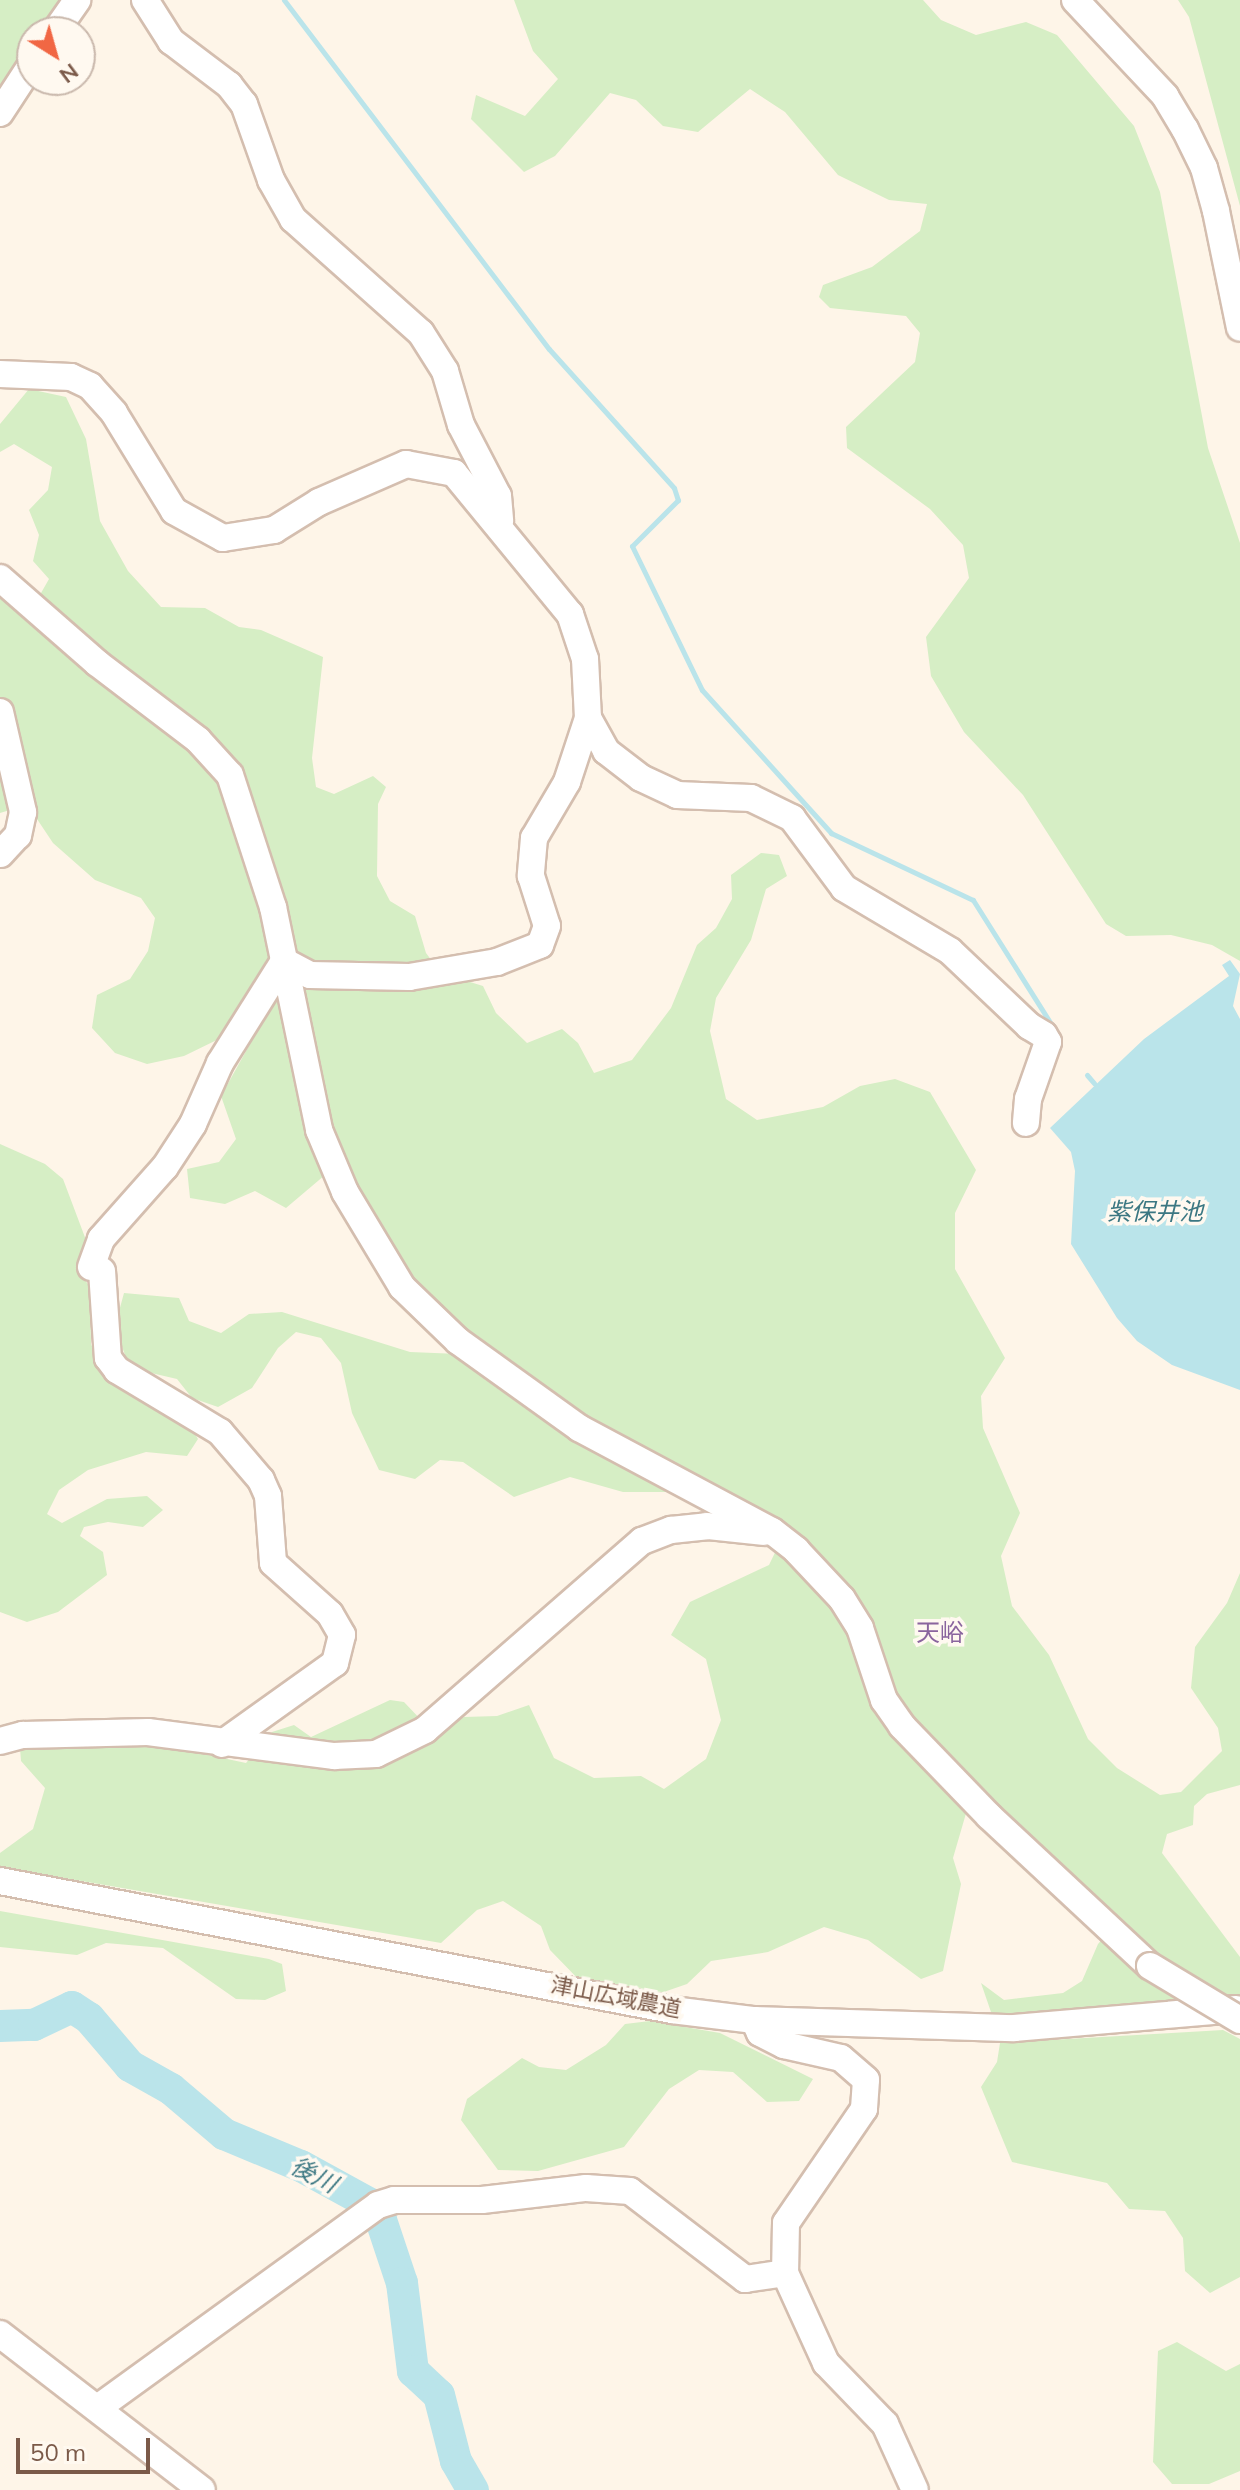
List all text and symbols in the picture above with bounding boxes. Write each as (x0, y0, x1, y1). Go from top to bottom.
north arrow (16, 16, 96, 96)
text: N (54, 57, 84, 90)
water label: 紫保井池 (1107, 1198, 1203, 1226)
district label: 天峪 (916, 1619, 964, 1647)
street label: 津山広域農道 (549, 1971, 683, 2023)
water label: 後川 (286, 2151, 342, 2199)
scale bar (20, 2422, 154, 2472)
text: 50 m (30, 2437, 86, 2467)

